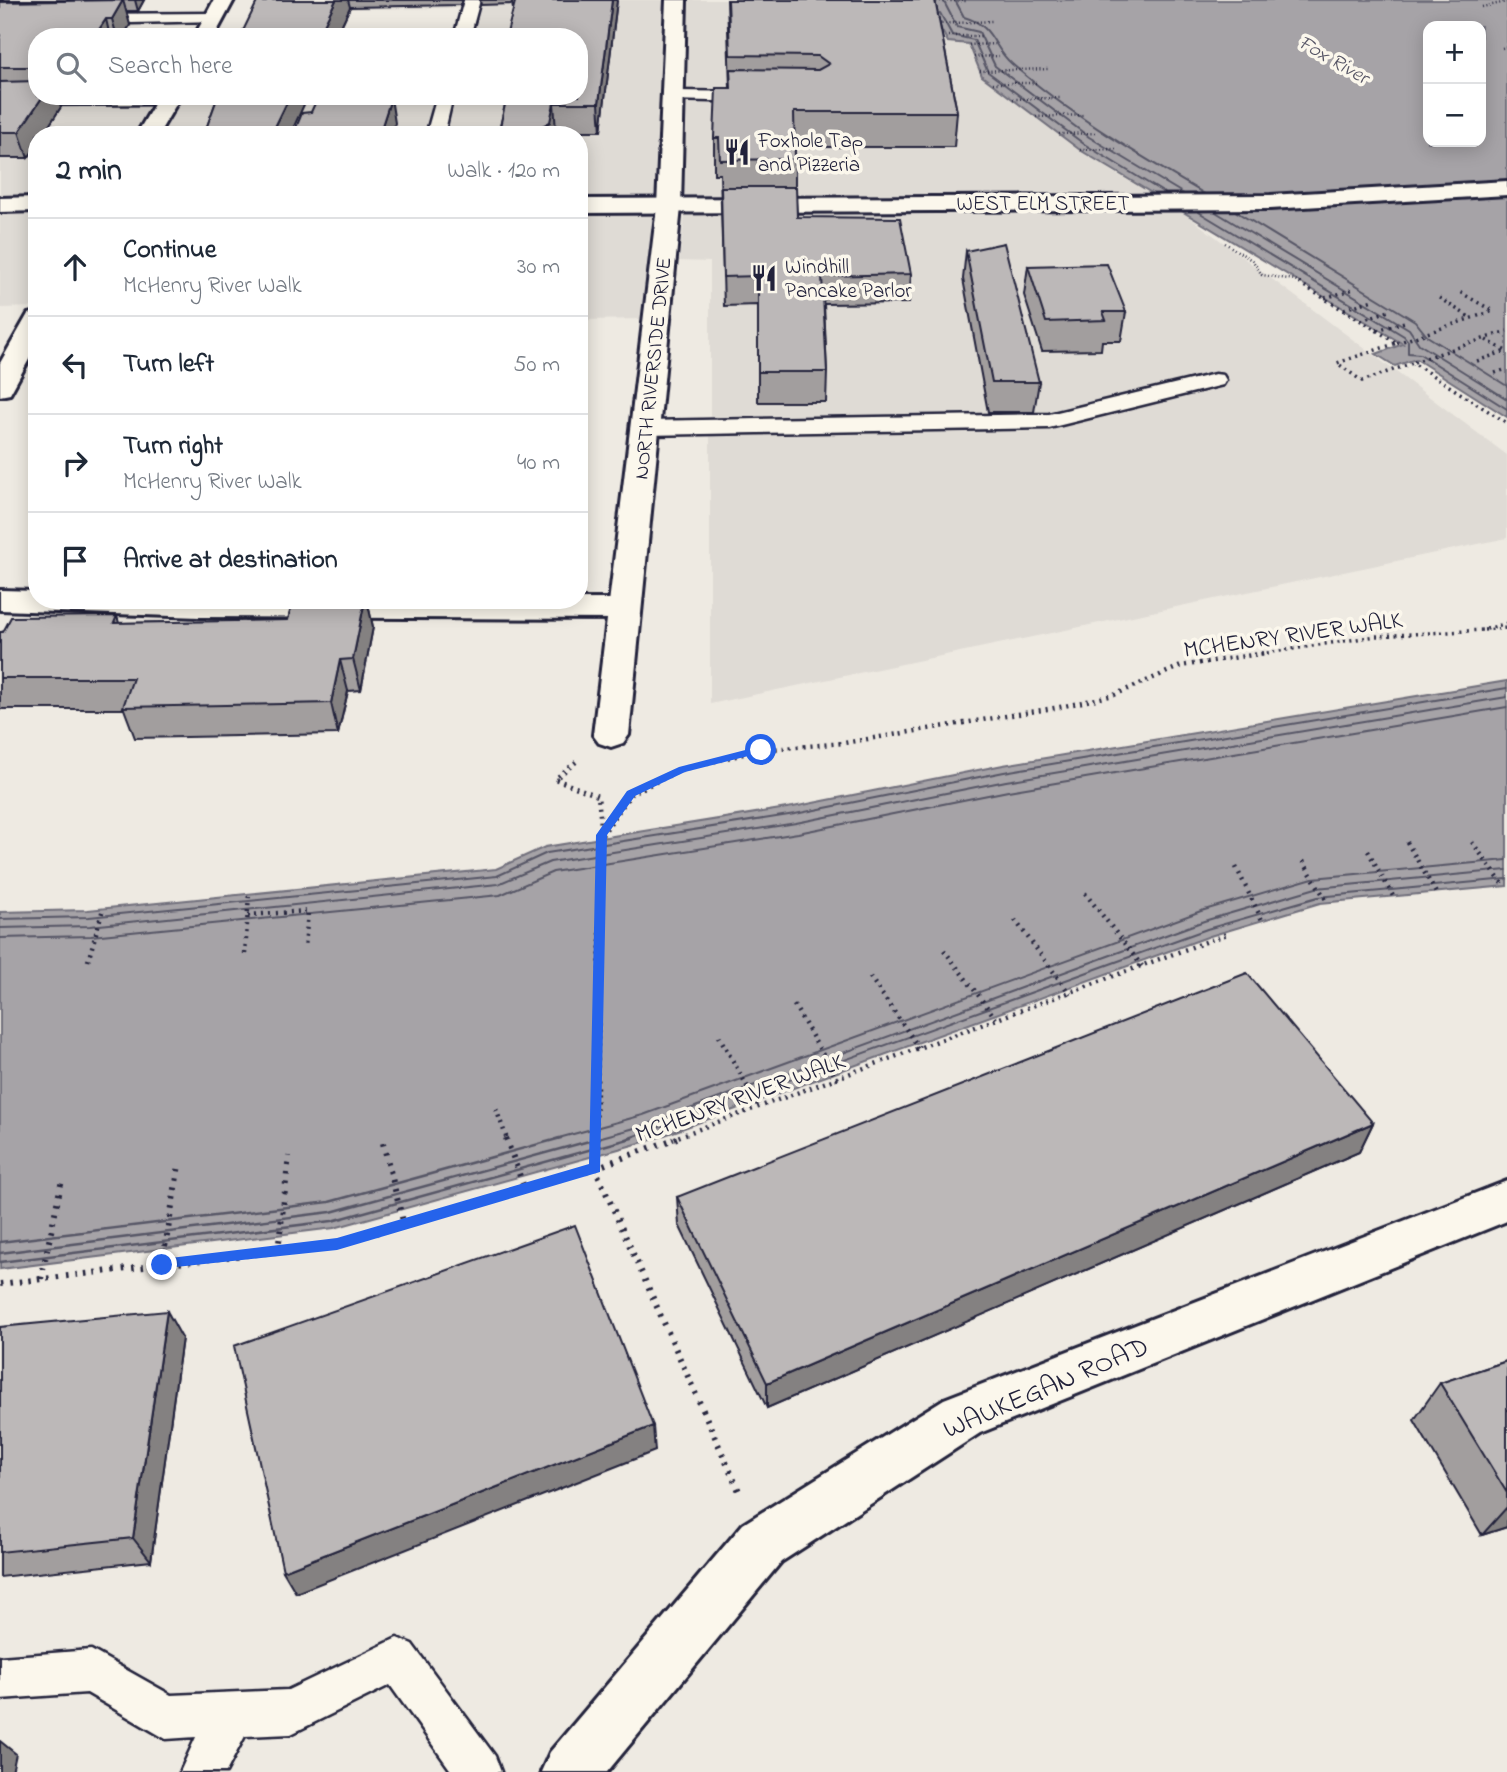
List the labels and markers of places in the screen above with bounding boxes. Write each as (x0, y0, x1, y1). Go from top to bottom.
place label: Foxhole Tap and Pizzeria (757, 127, 863, 181)
restaurant icon: Foxhole Tap and Pizzeria (722, 137, 752, 167)
place label: Windhill Pancake Parlor (785, 253, 912, 307)
restaurant icon: Windhill Pancake Parlor (749, 263, 779, 293)

